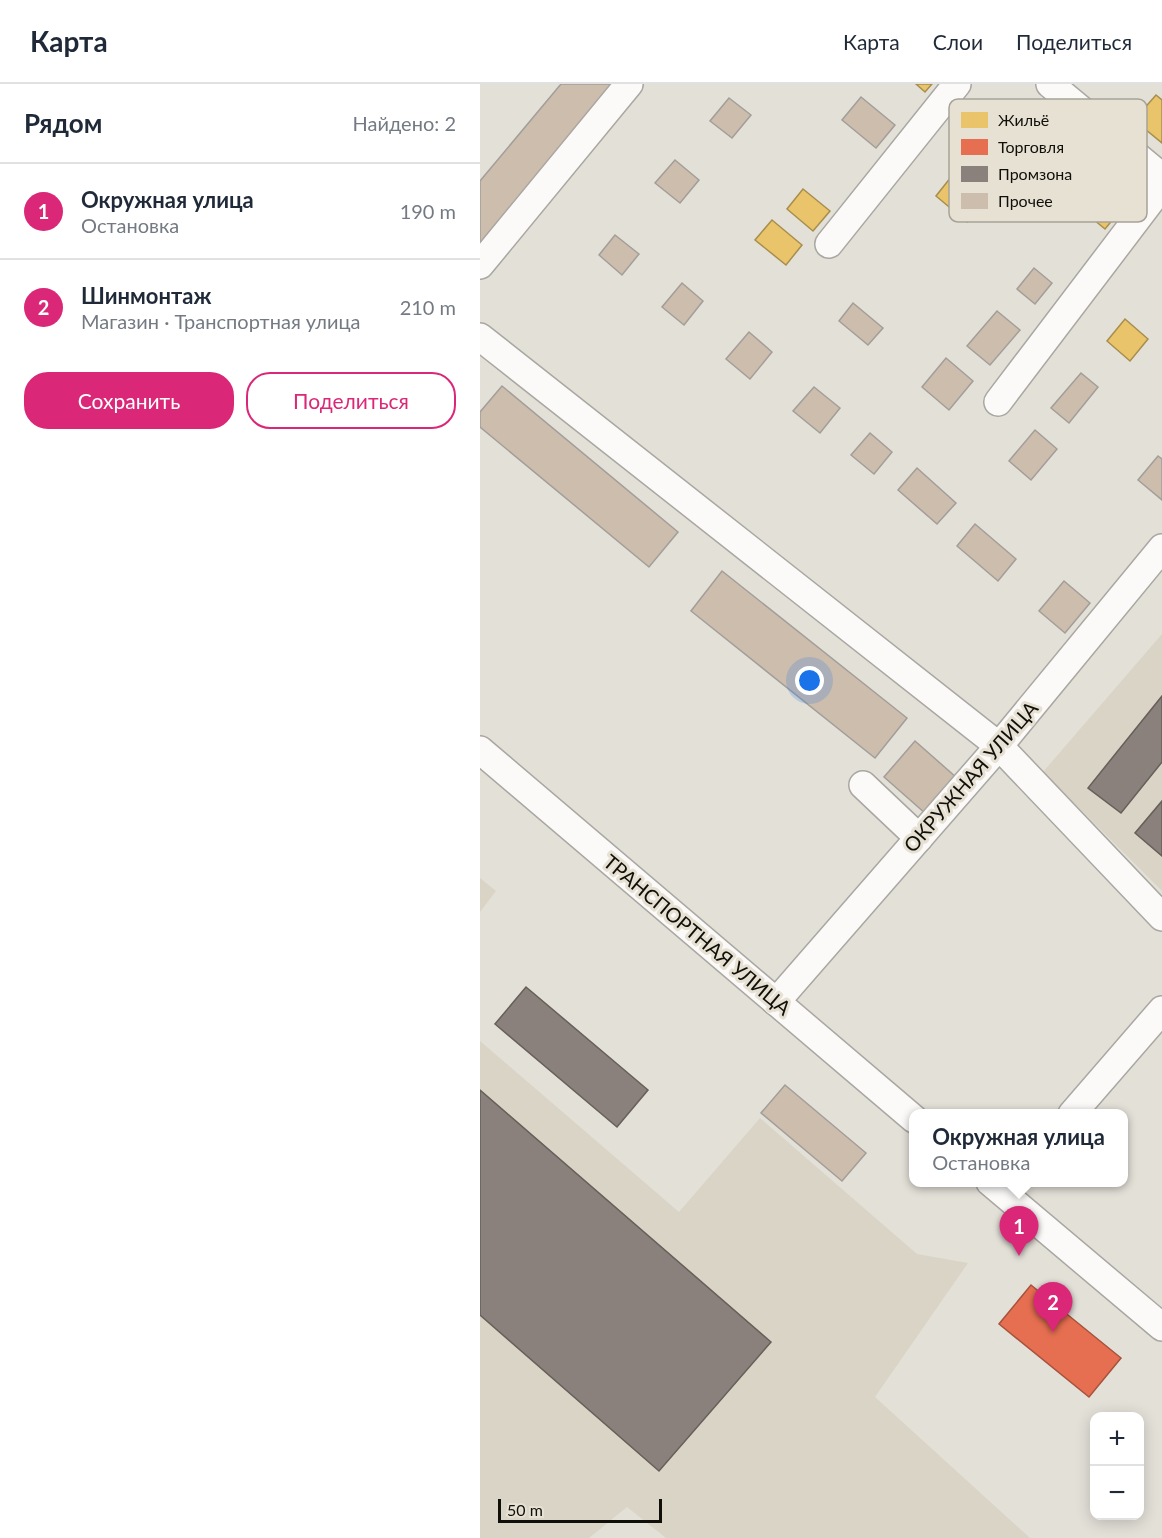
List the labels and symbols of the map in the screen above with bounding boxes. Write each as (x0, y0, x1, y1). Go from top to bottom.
legend (949, 99, 1147, 222)
text: Жильё (998, 110, 1049, 129)
text: Торговля (998, 137, 1064, 156)
text: Промзона (998, 164, 1072, 183)
text: Прочее (998, 191, 1053, 210)
your location (795, 666, 824, 695)
street label: ОКРУЖНАЯ УЛИЦА (898, 696, 1043, 857)
street label: ТРАНСПОРТНАЯ УЛИЦА (599, 849, 796, 1020)
pin: 1 (1000, 1206, 1038, 1256)
pin: 2 (1034, 1282, 1072, 1332)
scale bar (498, 1496, 662, 1524)

